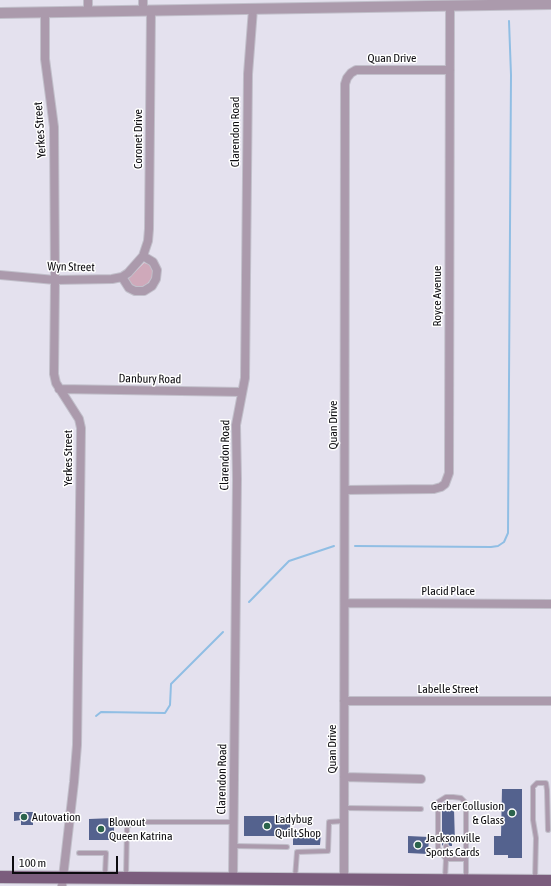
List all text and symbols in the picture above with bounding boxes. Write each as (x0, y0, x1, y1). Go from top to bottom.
street label: Quan Drive (367, 51, 417, 65)
street label: Clarendon Road (228, 97, 242, 167)
street label: Yerkes Street (31, 101, 49, 159)
street label: Coronet Drive (131, 109, 145, 169)
street label: Wyn Street (47, 259, 95, 275)
street label: Royce Avenue (430, 265, 444, 327)
street label: Danbury Road (119, 371, 181, 387)
street label: Quan Drive (326, 400, 340, 450)
street label: Clarendon Road (217, 420, 233, 490)
street label: Yerkes Street (61, 430, 75, 486)
street label: Placid Place (421, 584, 475, 598)
street label: Labelle Street (417, 682, 479, 696)
street label: Quan Drive (325, 724, 339, 774)
street label: Clarendon Road (214, 744, 230, 814)
place label: Gerber Collusion & Glass (431, 799, 504, 827)
marker: Gerber Collusion & Glass (507, 808, 517, 818)
place label: Autovation (32, 810, 81, 824)
marker: Autovation (19, 812, 29, 822)
place label: Ladybug Quilt Shop (275, 812, 321, 840)
place label: Blowout Queen Katrina (109, 815, 172, 843)
marker: Ladybug Quilt Shop (262, 821, 272, 831)
marker: Blowout Queen Katrina (96, 824, 106, 834)
place label: Jacksonville Sports Cards (426, 831, 480, 859)
marker: Jacksonville Sports Cards (413, 840, 423, 850)
scale bar (14, 848, 120, 874)
text: 100 m (19, 856, 46, 870)

